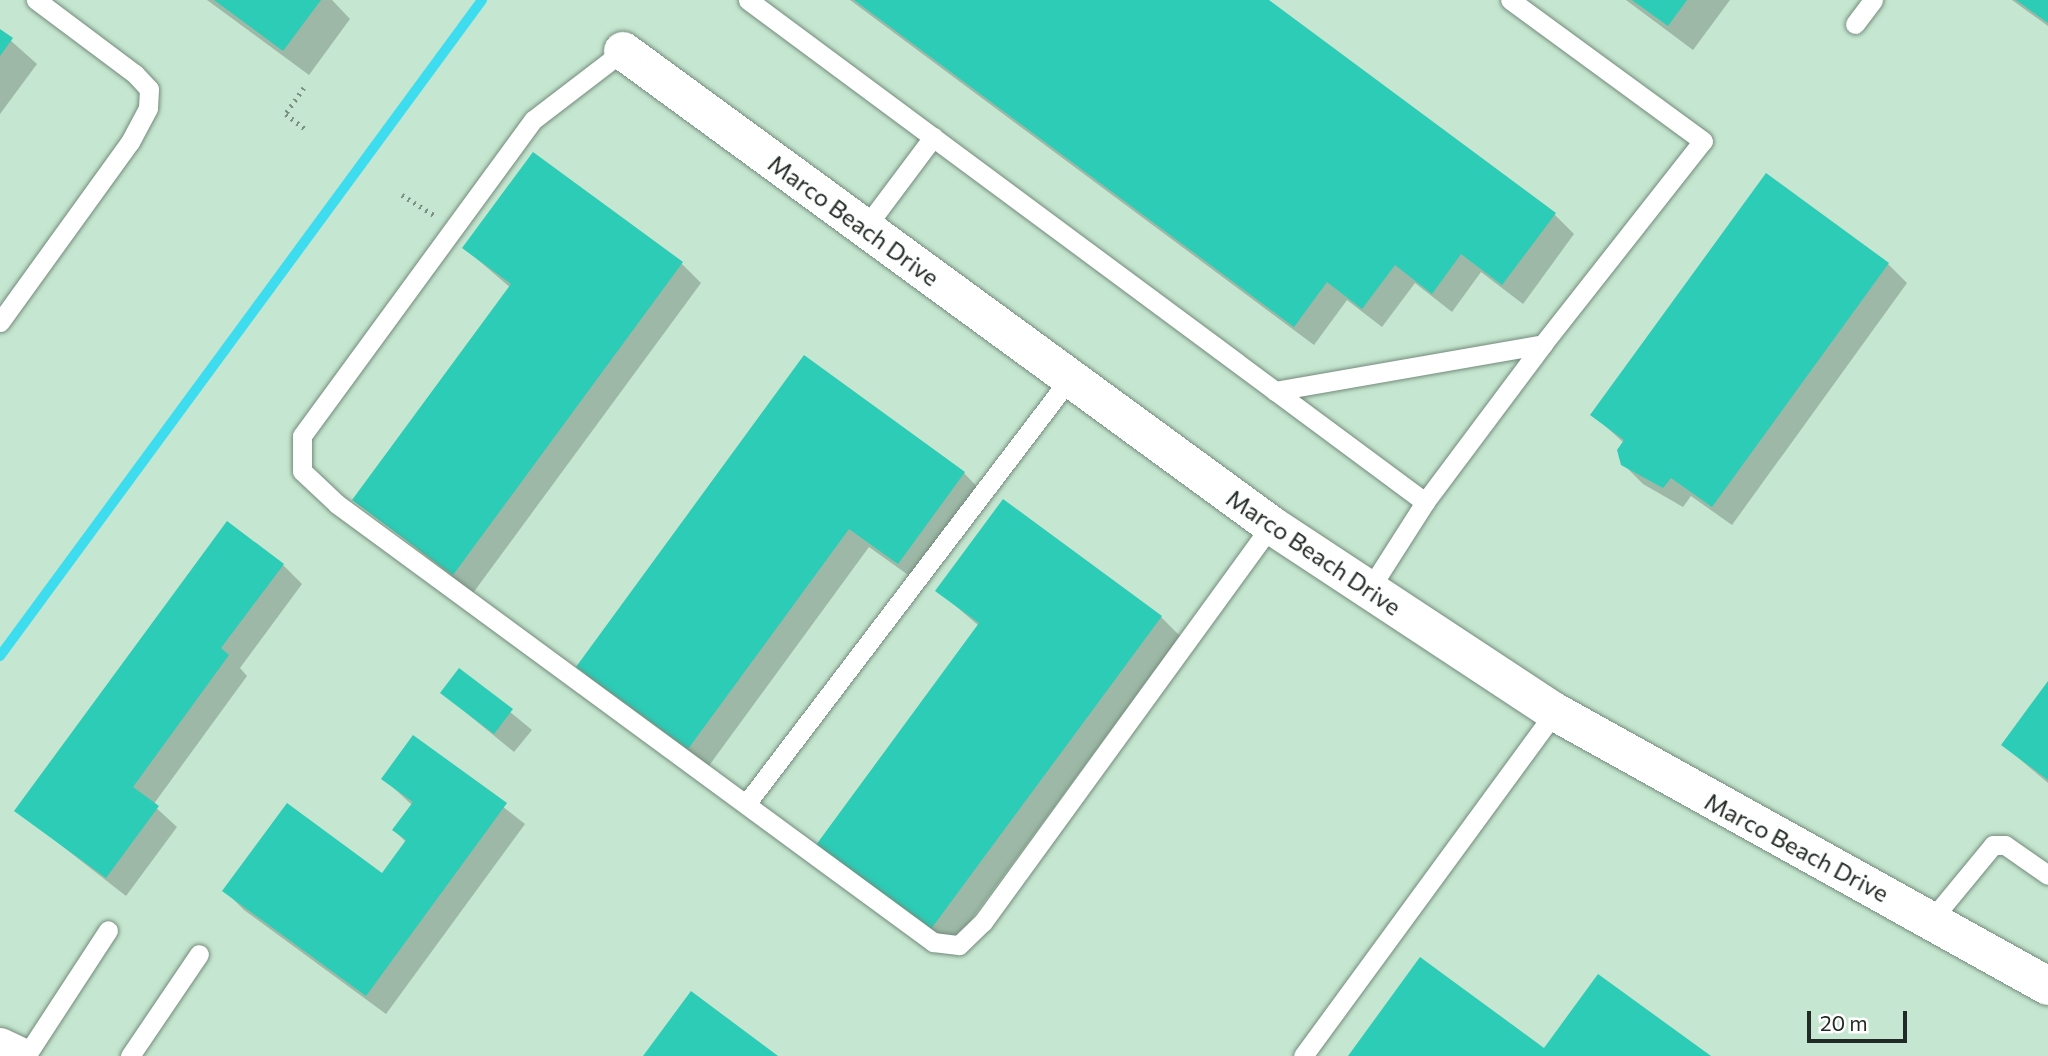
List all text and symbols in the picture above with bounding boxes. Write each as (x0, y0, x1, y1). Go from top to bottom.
street label: Marco Beach Drive (763, 148, 945, 292)
street label: Marco Beach Drive (1221, 483, 1407, 621)
street label: Marco Beach Drive (1700, 786, 1894, 908)
scale bar (1810, 996, 1910, 1040)
text: 20 m (1820, 1010, 1868, 1035)

